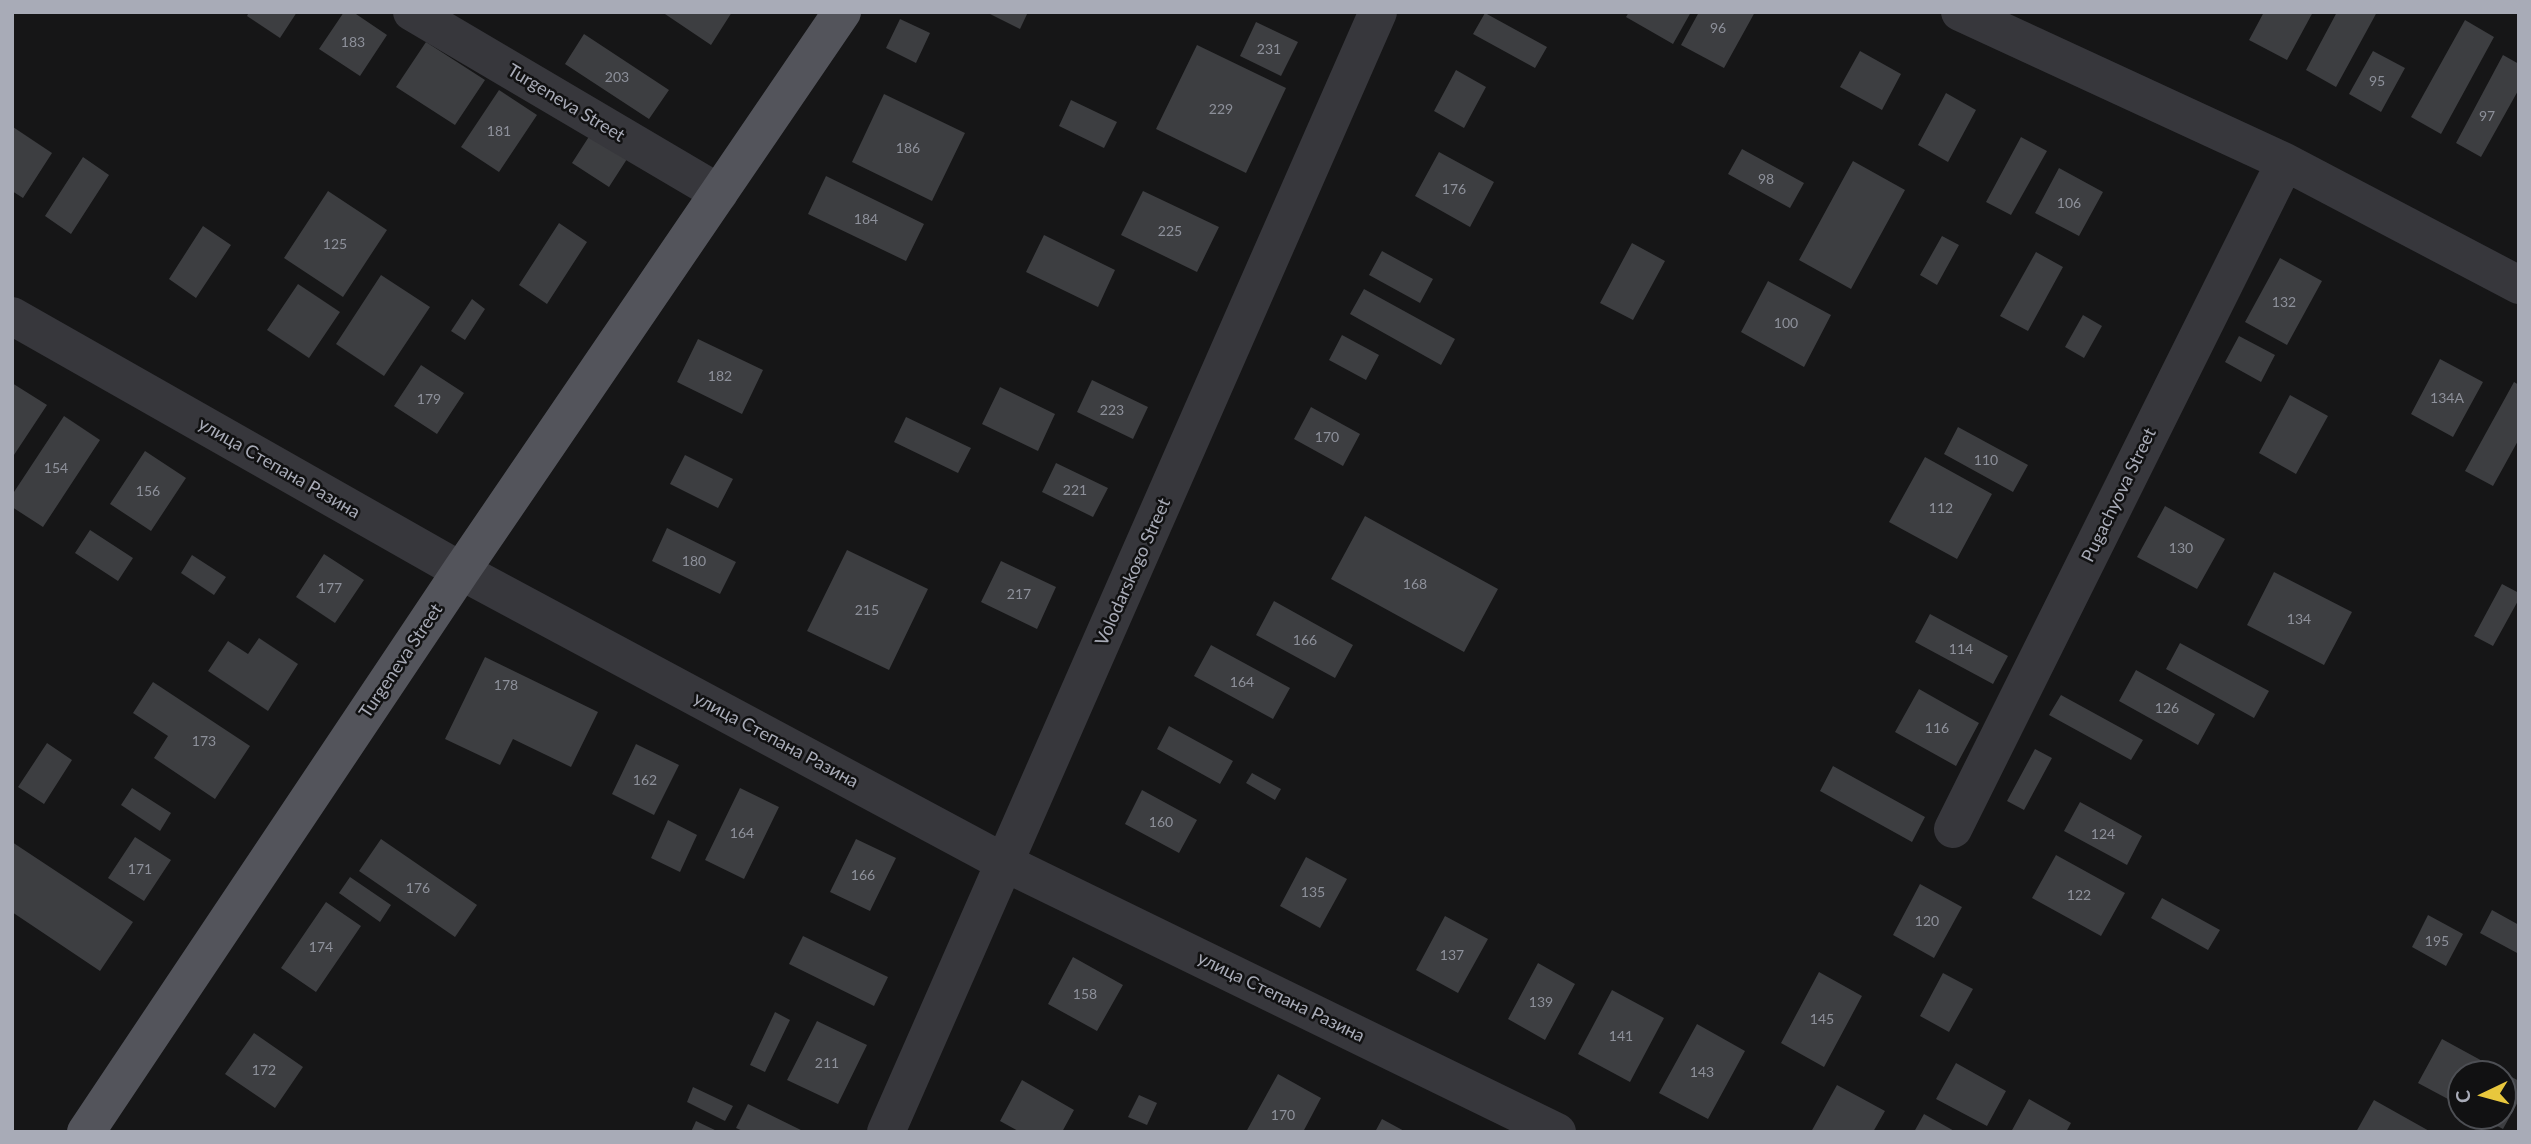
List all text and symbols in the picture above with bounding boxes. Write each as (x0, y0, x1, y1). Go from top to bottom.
house number: 96 (1710, 20, 1726, 36)
house number: 183 (341, 34, 365, 50)
house number: 231 (1257, 41, 1281, 57)
street label: Turgeneva Street (503, 59, 629, 147)
house number: 203 (605, 69, 629, 85)
house number: 95 (2369, 73, 2385, 89)
house number: 229 (1209, 101, 1233, 117)
house number: 97 (2479, 108, 2495, 124)
house number: 181 (487, 123, 511, 139)
house number: 186 (896, 140, 920, 156)
house number: 98 (1758, 171, 1774, 187)
house number: 176 (1442, 181, 1466, 197)
house number: 106 (2057, 195, 2081, 211)
house number: 184 (854, 211, 878, 227)
house number: 225 (1158, 223, 1182, 239)
house number: 125 (323, 236, 347, 252)
house number: 132 (2272, 294, 2296, 310)
house number: 100 (1774, 315, 1798, 331)
house number: 182 (708, 368, 732, 384)
house number: 134А (2430, 390, 2464, 406)
house number: 179 (417, 391, 441, 407)
house number: 223 (1100, 402, 1124, 418)
street label: улица Степана Разина (194, 413, 364, 523)
street label: Pugachyova Street (2077, 424, 2161, 566)
house number: 170 (1315, 429, 1339, 445)
house number: 110 (1974, 452, 1998, 468)
house number: 154 (44, 460, 68, 476)
house number: 221 (1063, 482, 1087, 498)
house number: 156 (136, 483, 160, 499)
street label: Volodarskogo Street (1091, 495, 1175, 649)
house number: 112 (1929, 500, 1953, 516)
house number: 130 (2169, 540, 2193, 556)
house number: 180 (682, 553, 706, 569)
house number: 168 (1403, 576, 1427, 592)
house number: 177 (318, 580, 342, 596)
house number: 217 (1007, 586, 1031, 602)
street label: Turgeneva Street (355, 600, 447, 722)
house number: 215 (855, 602, 879, 618)
house number: 134 (2287, 611, 2311, 627)
house number: 166 (1293, 632, 1317, 648)
house number: 114 (1949, 641, 1973, 657)
house number: 164 (1230, 674, 1254, 690)
house number: 178 (494, 677, 518, 693)
street label: улица Степана Разина (690, 687, 862, 793)
house number: 126 (2155, 700, 2179, 716)
house number: 116 (1925, 720, 1949, 736)
house number: 173 (192, 733, 216, 749)
house number: 162 (633, 772, 657, 788)
house number: 160 (1149, 814, 1173, 830)
house number: 164 (730, 825, 754, 841)
house number: 124 (2091, 826, 2115, 842)
house number: 171 (128, 861, 152, 877)
house number: 166 (851, 867, 875, 883)
house number: 176 (406, 880, 430, 896)
house number: 135 (1301, 884, 1325, 900)
house number: 122 (2067, 887, 2091, 903)
house number: 120 (1915, 913, 1939, 929)
house number: 195 (2425, 933, 2449, 949)
house number: 174 (309, 939, 333, 955)
street label: улица Степана Разина (1194, 947, 1368, 1047)
house number: 137 (1440, 947, 1464, 963)
house number: 158 (1073, 986, 1097, 1002)
house number: 139 (1529, 994, 1553, 1010)
house number: 145 (1810, 1011, 1834, 1027)
house number: 141 (1609, 1028, 1633, 1044)
house number: 211 (815, 1055, 839, 1071)
north arrow (2447, 1060, 2517, 1130)
house number: 172 (252, 1062, 276, 1078)
house number: 143 (1690, 1064, 1714, 1080)
text: С (2451, 1089, 2475, 1104)
house number: 170 (1271, 1107, 1295, 1123)

